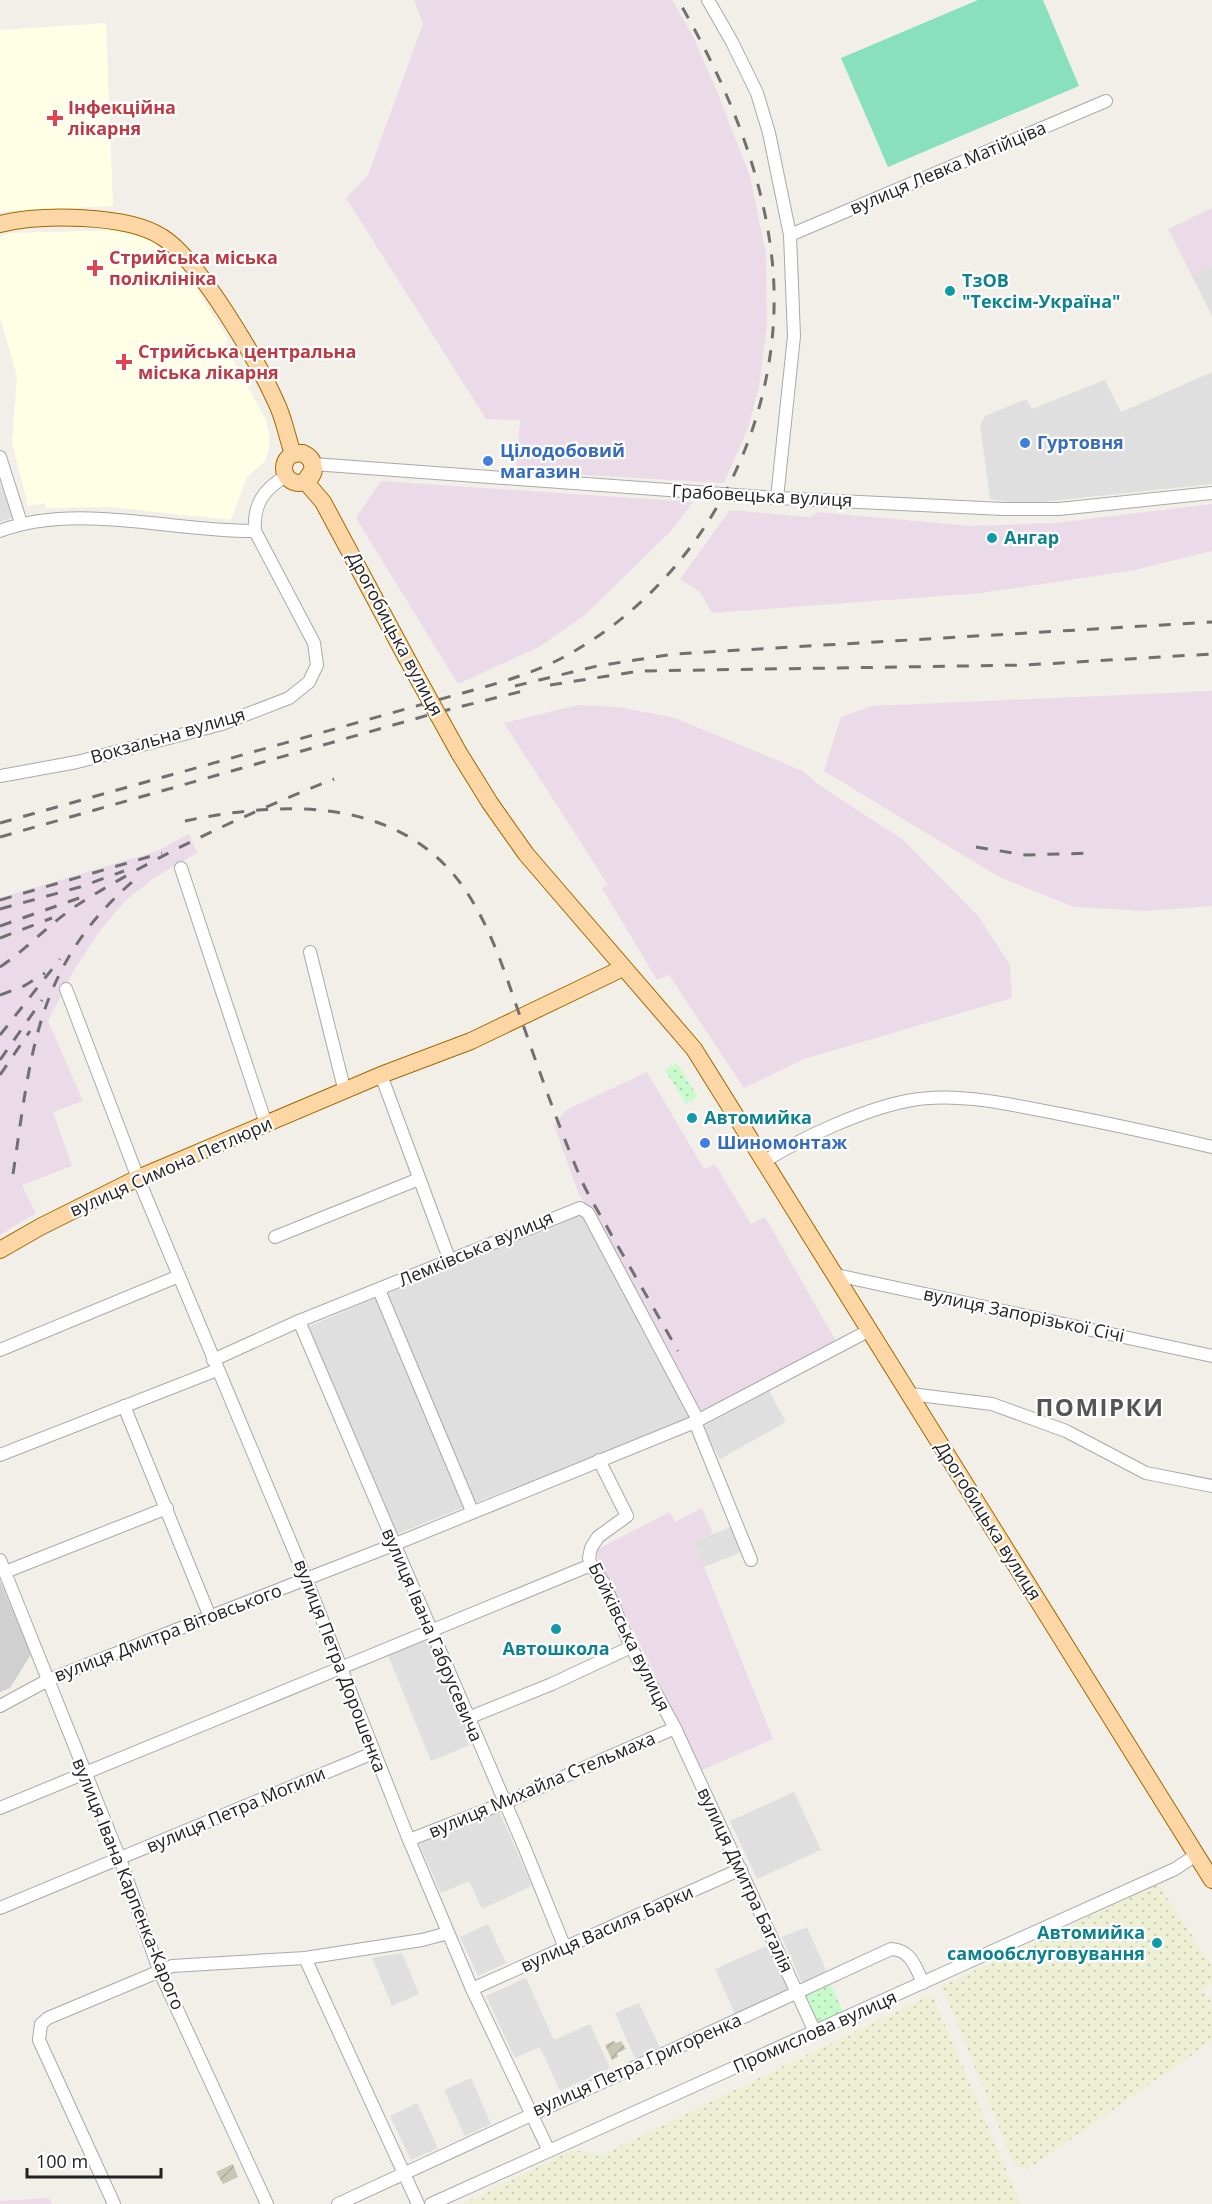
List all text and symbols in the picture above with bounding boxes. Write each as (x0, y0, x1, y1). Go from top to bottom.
place label: Інфекційна лікарня (68, 95, 176, 140)
marker: Інфекційна лікарня (46, 109, 64, 127)
street label: вулиця Левка Матійціва (846, 115, 1049, 219)
place label: Стрийська міська поліклініка (109, 245, 278, 290)
marker: Стрийська міська поліклініка (86, 259, 104, 277)
place label: ТзОВ "Тексім-Україна" (962, 268, 1121, 313)
marker: ТзОВ "Тексім-Україна" (943, 284, 957, 298)
place label: Стрийська центральна міська лікарня (138, 339, 356, 384)
marker: Стрийська центральна міська лікарня (115, 353, 133, 371)
place label: Гуртовня (1037, 430, 1124, 454)
marker: Гуртовня (1018, 436, 1032, 450)
place label: Цілодобовий магазин (500, 438, 625, 483)
marker: Цілодобовий магазин (481, 454, 495, 468)
street label: Грабовецька вулиця (671, 478, 853, 512)
place label: Ангар (1004, 525, 1059, 549)
marker: Ангар (985, 531, 999, 545)
street label: Дрогобицька вулиця (342, 547, 449, 720)
street label: Вокзальна вулиця (88, 701, 248, 769)
place label: Автомийка (704, 1105, 812, 1129)
street label: вулиця Симона Петлюри (66, 1111, 276, 1222)
marker: Автомийка (685, 1111, 699, 1125)
place label: Шиномонтаж (717, 1130, 848, 1154)
marker: Шиномонтаж (698, 1136, 712, 1150)
street label: Лемківська вулиця (395, 1205, 557, 1291)
street label: вулиця Запорізької Січі (921, 1281, 1127, 1347)
district label: ПОМІРКИ (1035, 1390, 1165, 1423)
street label: Дрогобицька вулиця (930, 1436, 1048, 1604)
street label: вулиця Івана Габрусевича (377, 1524, 489, 1745)
street label: вулиця Петра Дорошенка (289, 1556, 393, 1776)
street label: Бойківська вулиця (583, 1558, 676, 1715)
street label: вулиця Дмитра Вітовського (50, 1578, 285, 1687)
marker: Автошкола (549, 1622, 563, 1636)
place label: Автошкола (502, 1636, 610, 1660)
street label: вулиця Михайла Стельмаха (425, 1725, 659, 1843)
street label: вулиця Івана Карпенка-Карого (67, 1754, 191, 2013)
street label: вулиця Петра Могили (142, 1760, 329, 1858)
street label: вулиця Дмитра Багалія (692, 1783, 799, 1976)
street label: вулиця Василя Барки (517, 1879, 697, 1977)
place label: Автомийка самообслуговування (947, 1920, 1145, 1965)
marker: Автомийка самообслуговування (1150, 1936, 1164, 1950)
street label: Промислова вулиця (729, 1984, 900, 2078)
street label: вулиця Петра Григоренка (528, 2007, 745, 2121)
scale bar (27, 2141, 160, 2179)
text: 100 m (36, 2149, 88, 2173)

